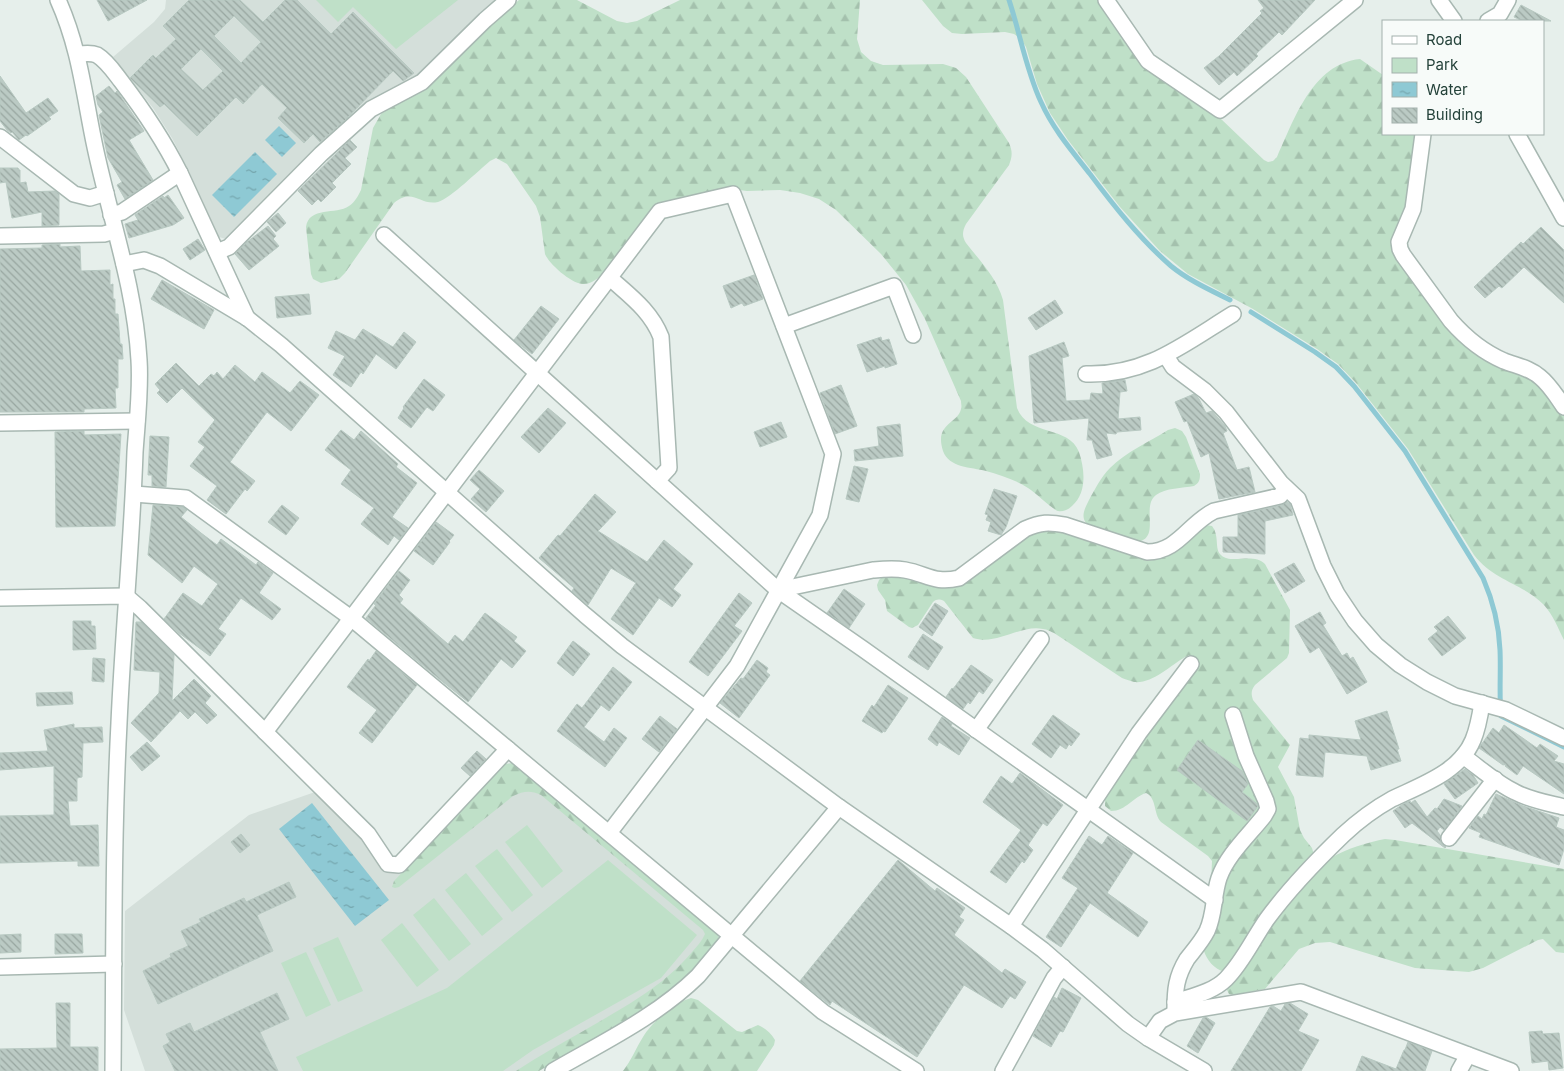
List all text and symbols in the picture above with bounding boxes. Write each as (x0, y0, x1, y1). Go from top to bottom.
legend (1382, 20, 1544, 135)
text: Road (1426, 30, 1462, 49)
text: Park (1426, 55, 1459, 74)
text: Water (1426, 80, 1468, 99)
text: Building (1426, 105, 1483, 124)

